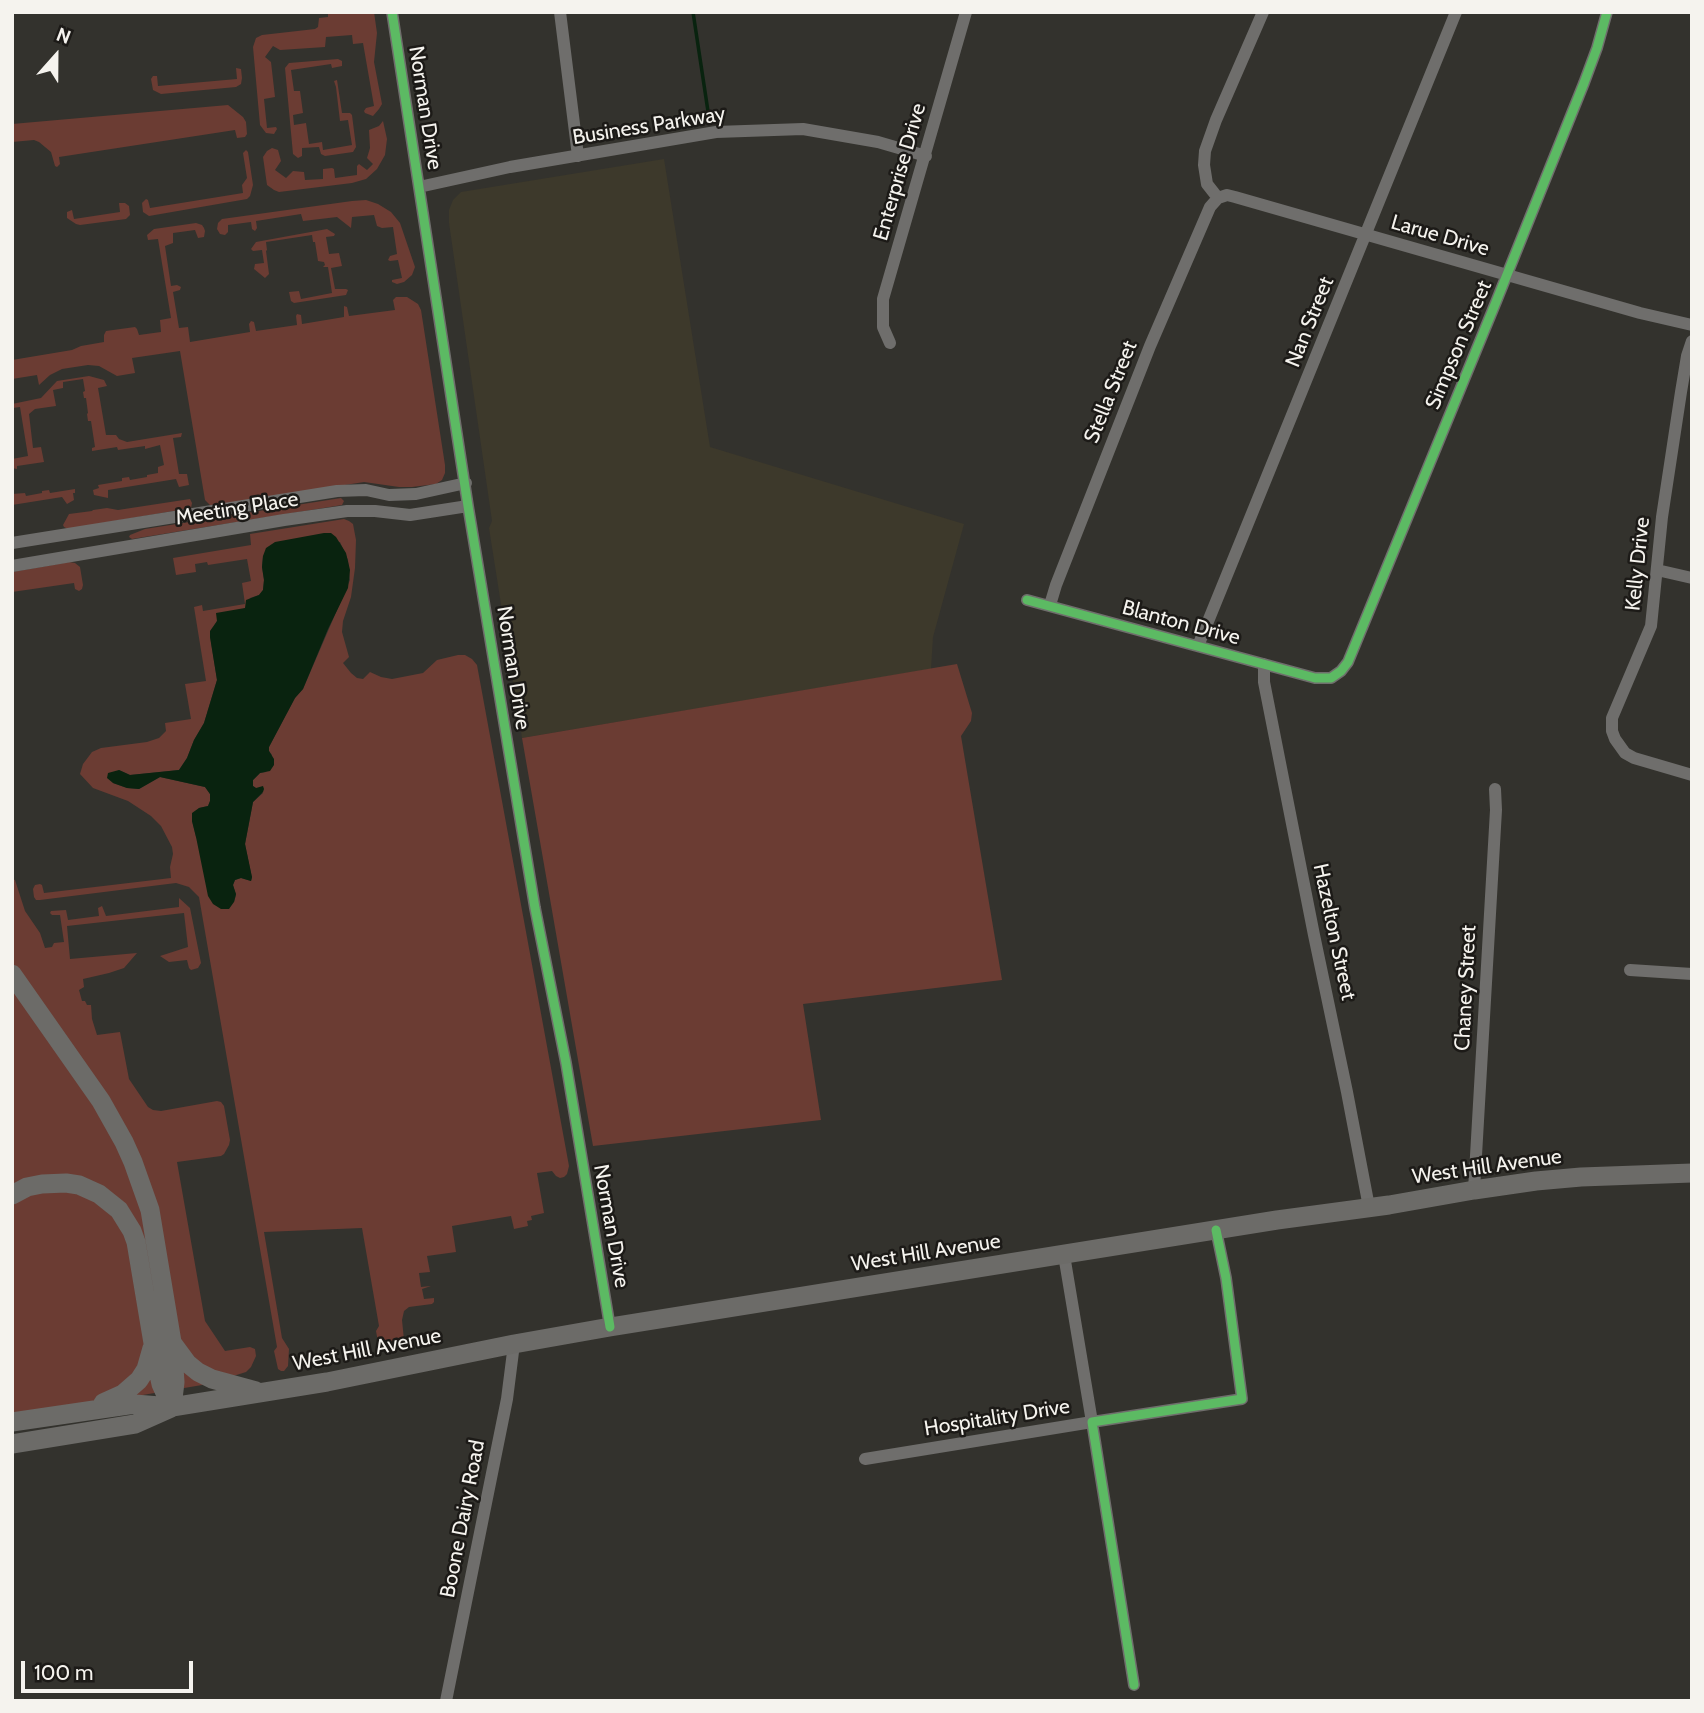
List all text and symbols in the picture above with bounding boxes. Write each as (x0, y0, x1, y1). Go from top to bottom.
north arrow (21, 21, 91, 91)
text: N (53, 23, 74, 49)
street label: Norman Drive (403, 44, 447, 172)
street label: Business Parkway (571, 101, 727, 151)
street label: Enterprise Drive (868, 101, 932, 243)
street label: Larue Drive (1388, 210, 1492, 262)
street label: Nan Street (1281, 273, 1339, 371)
street label: Simpson Street (1421, 277, 1497, 413)
street label: Stella Street (1079, 337, 1143, 447)
street label: Meeting Place (174, 487, 300, 531)
street label: Kelly Drive (1621, 516, 1655, 612)
street label: Blanton Drive (1119, 595, 1243, 651)
street label: Norman Drive (491, 604, 535, 732)
street label: Hazelton Street (1307, 861, 1361, 1003)
street label: Chaney Street (1450, 924, 1482, 1052)
street label: West Hill Avenue (1411, 1144, 1563, 1190)
street label: Norman Drive (588, 1162, 634, 1290)
street label: West Hill Avenue (850, 1229, 1002, 1277)
street label: West Hill Avenue (291, 1323, 443, 1377)
street label: Hospitality Drive (922, 1394, 1072, 1442)
street label: Boone Dairy Road (435, 1438, 491, 1600)
scale bar (24, 1646, 196, 1690)
text: 100 m (34, 1660, 93, 1685)

